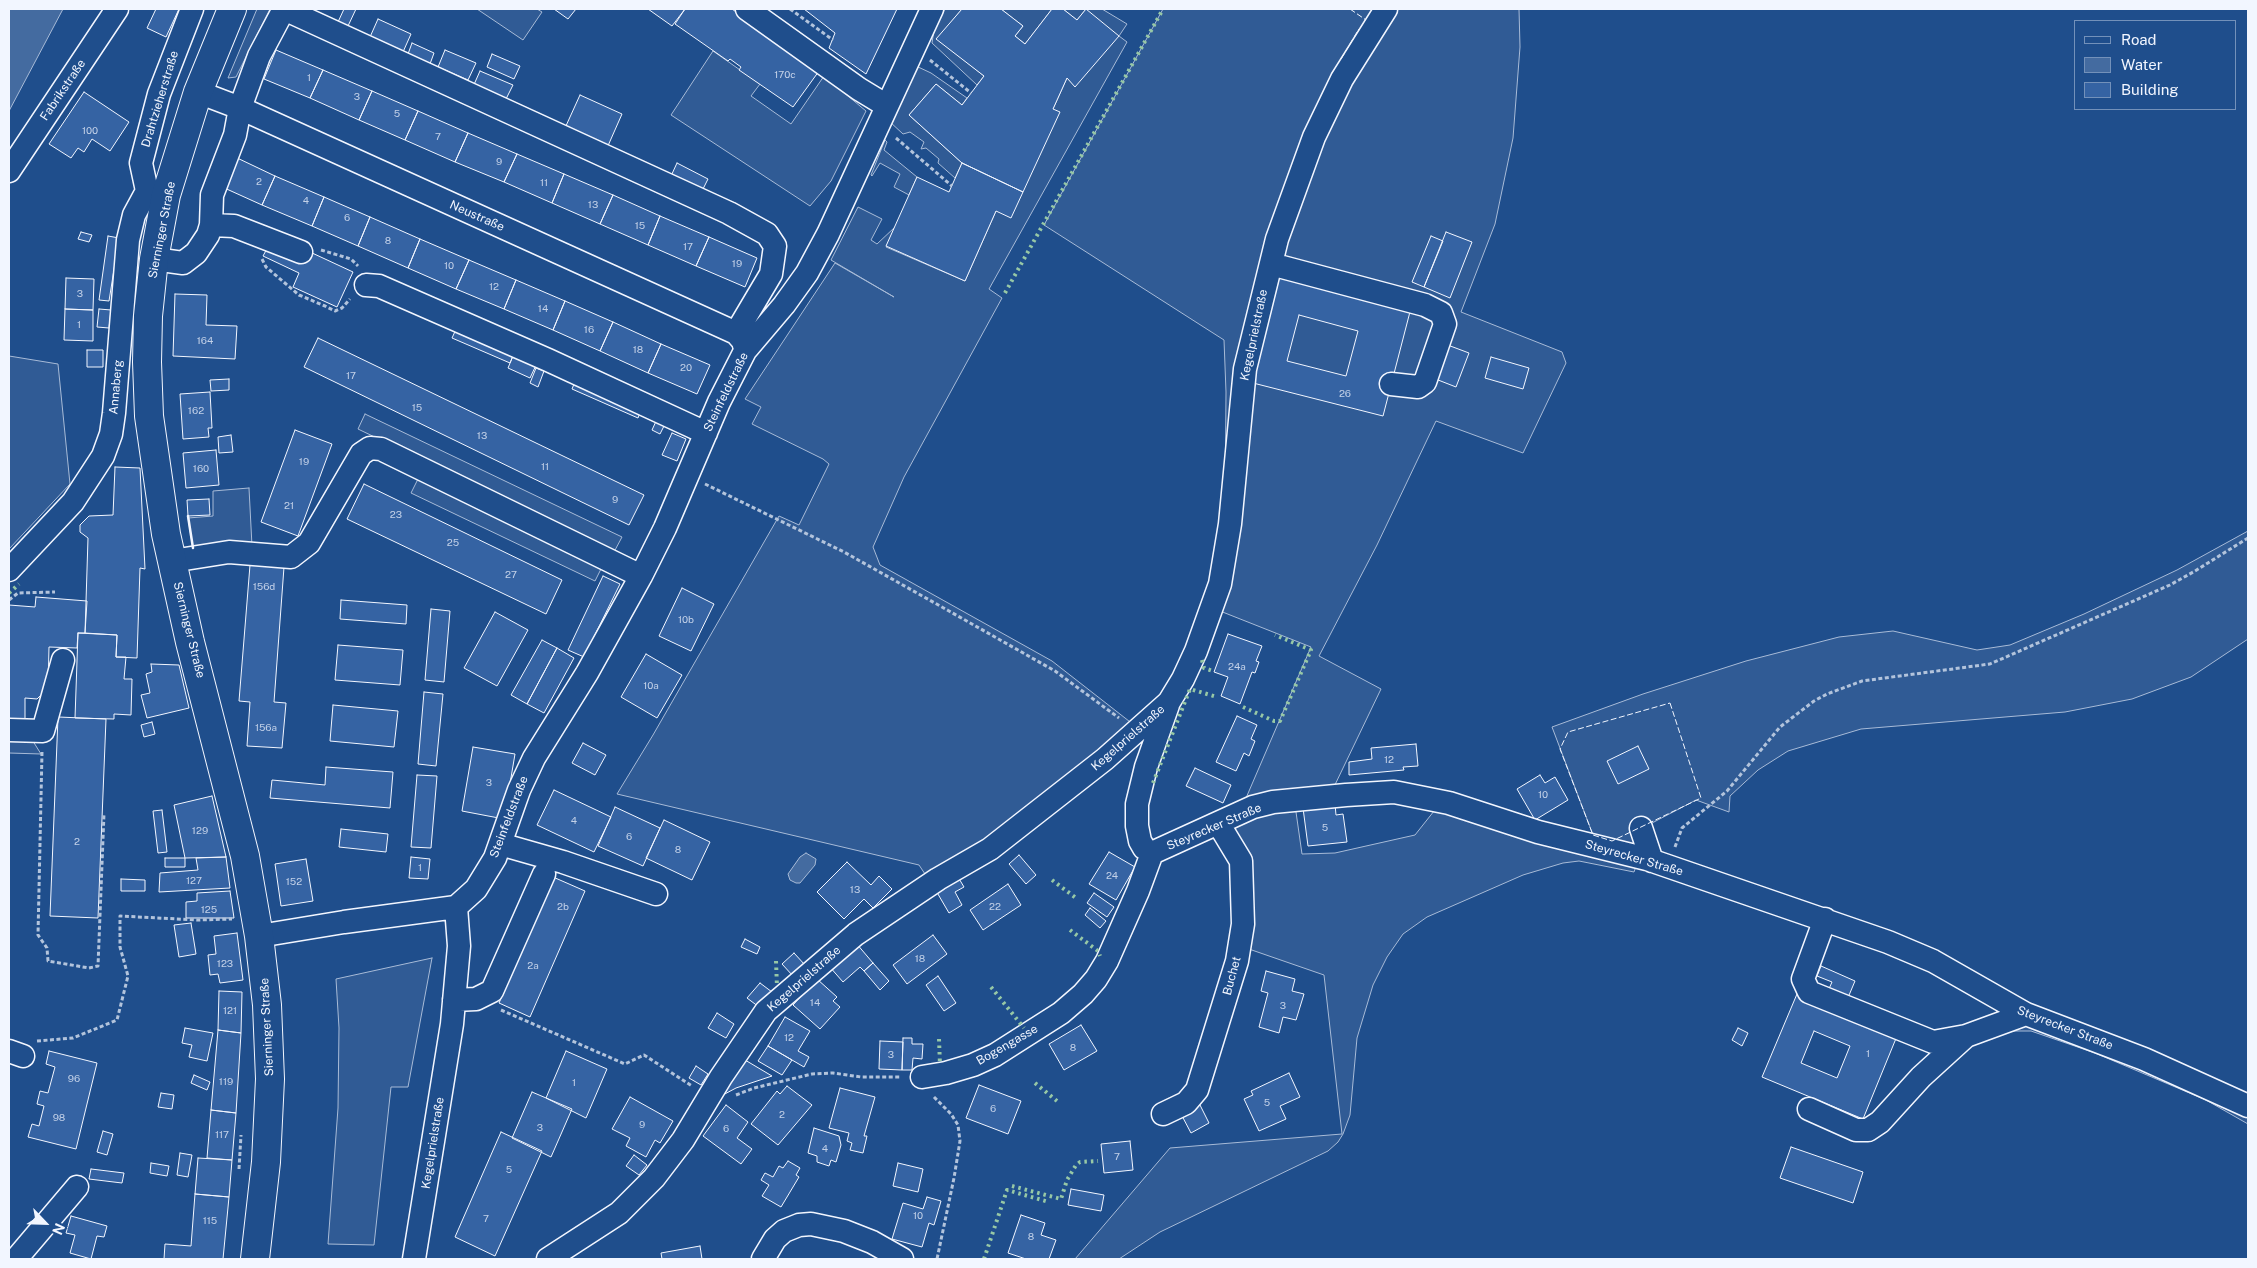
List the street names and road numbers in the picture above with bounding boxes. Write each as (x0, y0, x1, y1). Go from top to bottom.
street label: Drahtzieherstraße (138, 49, 182, 149)
street label: Fabrikstraße (37, 57, 89, 123)
street label: Sierninger Straße (146, 180, 178, 280)
street label: Neustraße (447, 198, 507, 234)
street label: Kegelprielstraße (1237, 288, 1271, 382)
street label: Steinfeldstraße (701, 350, 751, 434)
street label: Annaberg (106, 359, 126, 415)
street label: Sierninger Straße (170, 580, 208, 680)
street label: Kegelprielstraße (1088, 702, 1168, 774)
street label: Steinfeldstraße (487, 774, 531, 860)
street label: Steyrecker Straße (1164, 801, 1264, 853)
street label: Steyrecker Straße (1583, 837, 1685, 879)
street label: Kegelprielstraße (764, 943, 844, 1015)
street label: Buchet (1220, 955, 1244, 997)
street label: Sierninger Straße (257, 977, 277, 1077)
street label: Steyrecker Straße (2015, 1003, 2115, 1053)
street label: Bogengasse (974, 1022, 1040, 1068)
street label: Kegelprielstraße (419, 1096, 447, 1190)

